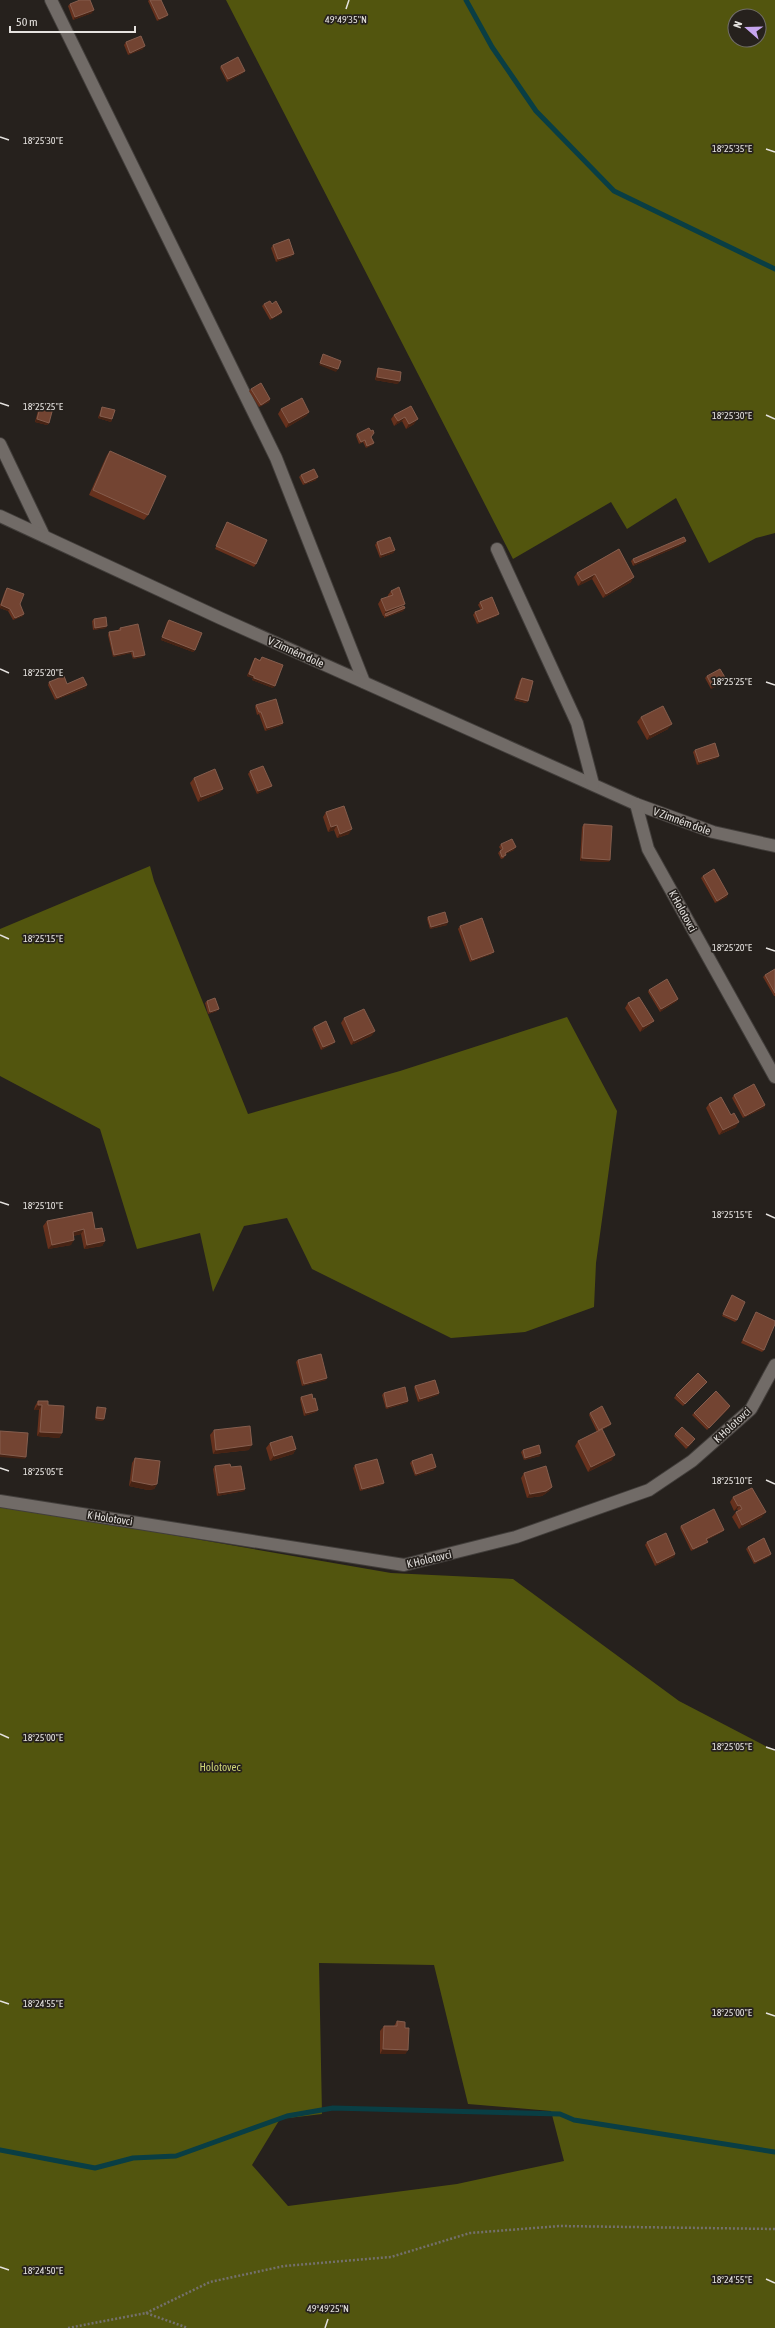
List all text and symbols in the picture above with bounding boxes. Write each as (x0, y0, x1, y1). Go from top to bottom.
scale bar (10, 8, 135, 34)
north arrow (727, 8, 767, 48)
text: 49°49'35"N (325, 14, 367, 25)
text: 50 m (16, 15, 38, 29)
text: N (731, 19, 744, 30)
text: 18°25'30"E (23, 135, 64, 146)
text: 18°25'35"E (712, 143, 753, 154)
text: 18°25'25"E (23, 401, 64, 412)
text: 18°25'30"E (712, 410, 753, 421)
street label: V Zimném dole (266, 634, 326, 670)
text: 18°25'20"E (23, 667, 64, 678)
text: 18°25'25"E (712, 676, 753, 687)
street label: V Zimném dole (652, 805, 712, 837)
street label: K Holotovci (667, 888, 699, 934)
text: 18°25'15"E (23, 933, 64, 944)
text: 18°25'20"E (712, 942, 753, 953)
text: 18°25'10"E (23, 1200, 64, 1211)
text: 18°25'15"E (712, 1209, 753, 1220)
street label: K Holotovci (711, 1405, 753, 1445)
text: 18°25'05"E (23, 1466, 64, 1477)
text: 18°25'10"E (712, 1475, 753, 1486)
street label: K Holotovci (87, 1509, 133, 1527)
street label: K Holotovci (405, 1548, 453, 1570)
text: 18°25'00"E (23, 1732, 64, 1743)
text: 18°25'05"E (712, 1741, 753, 1752)
park label: Holotovec (199, 1761, 241, 1773)
text: 18°24'55"E (23, 1998, 64, 2009)
text: 18°25'00"E (712, 2007, 753, 2018)
text: 18°24'50"E (23, 2265, 64, 2276)
text: 18°24'55"E (712, 2274, 753, 2285)
text: 49°49'25"N (307, 2303, 349, 2314)

